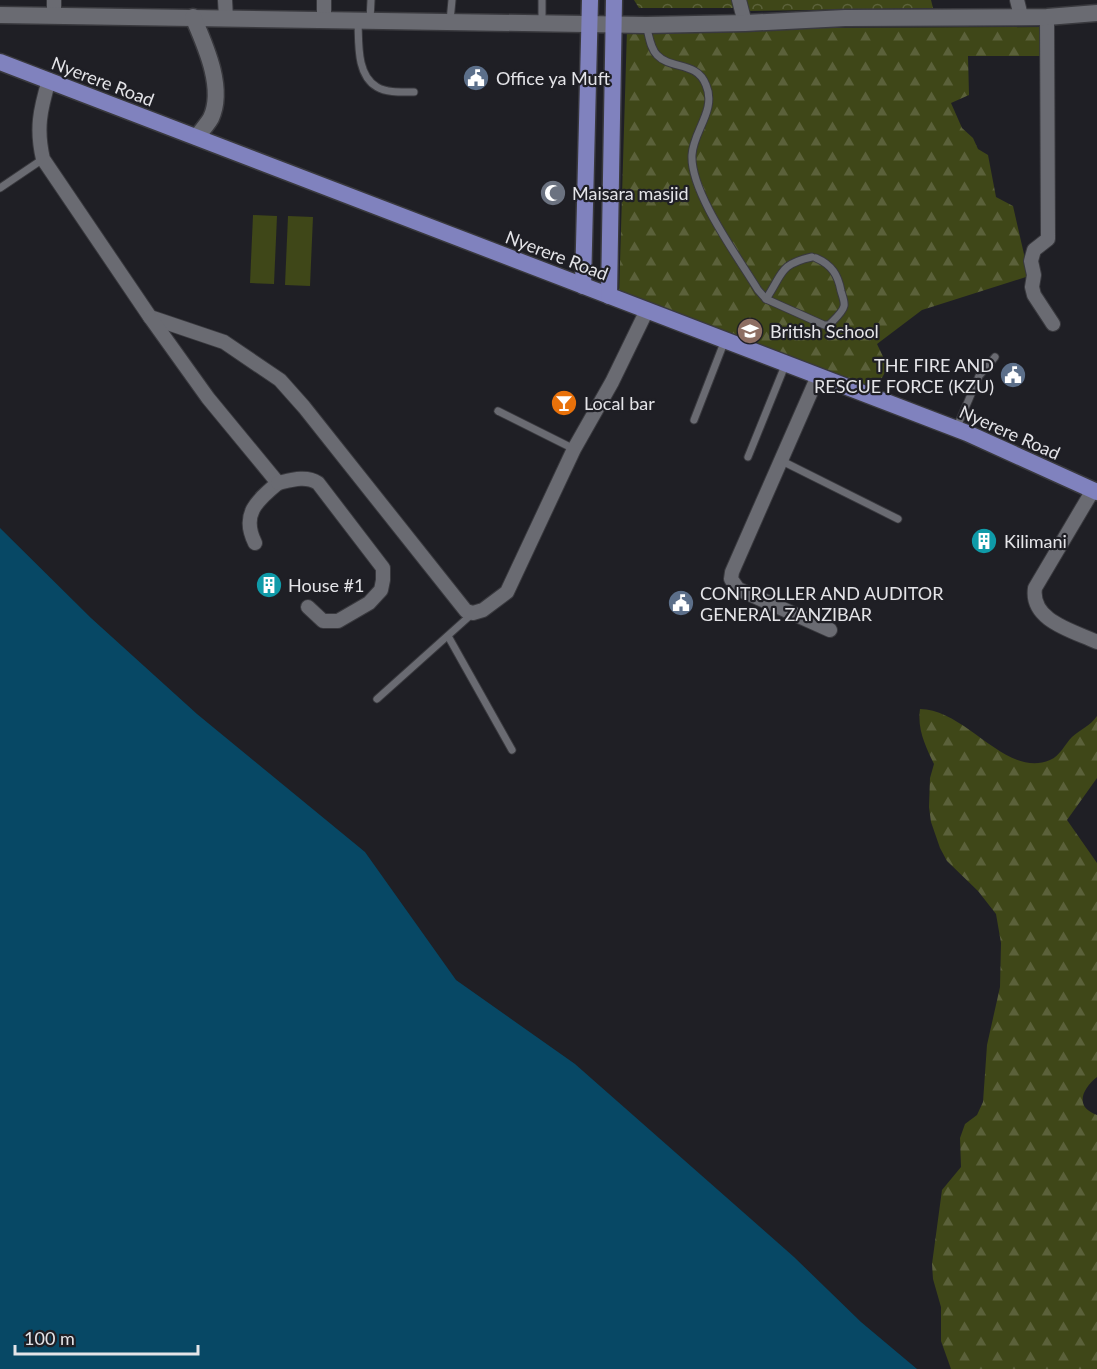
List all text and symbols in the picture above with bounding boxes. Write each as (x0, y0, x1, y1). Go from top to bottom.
street label: Nyerere Road (49, 51, 157, 111)
public building icon: Office ya Muft (461, 63, 491, 93)
place label: Office ya Muft (496, 67, 611, 89)
mosque icon: Maisara masjid (538, 178, 568, 208)
place label: Maisara masjid (572, 182, 689, 204)
street label: Nyerere Road (503, 225, 611, 285)
school or university icon: British School (735, 316, 765, 346)
place label: British School (770, 320, 879, 342)
place label: THE FIRE AND RESCUE FORCE (KZU) (814, 354, 994, 397)
public building icon: THE FIRE AND RESCUE FORCE (KZU) (998, 360, 1028, 390)
bar icon: Local bar (549, 388, 579, 418)
place label: Local bar (584, 392, 655, 414)
street label: Nyerere Road (956, 400, 1064, 464)
building icon: Kilimani (969, 526, 999, 556)
place label: Kilimani (1004, 530, 1067, 552)
building icon: House #1 (254, 570, 284, 600)
place label: House #1 (288, 574, 365, 596)
place label: CONTROLLER AND AUDITOR GENERAL ZANZIBAR (700, 582, 944, 625)
public building icon: CONTROLLER AND AUDITOR GENERAL ZANZIBAR (666, 588, 696, 618)
scale bar (15, 1318, 198, 1356)
text: 100 m (24, 1327, 75, 1349)

